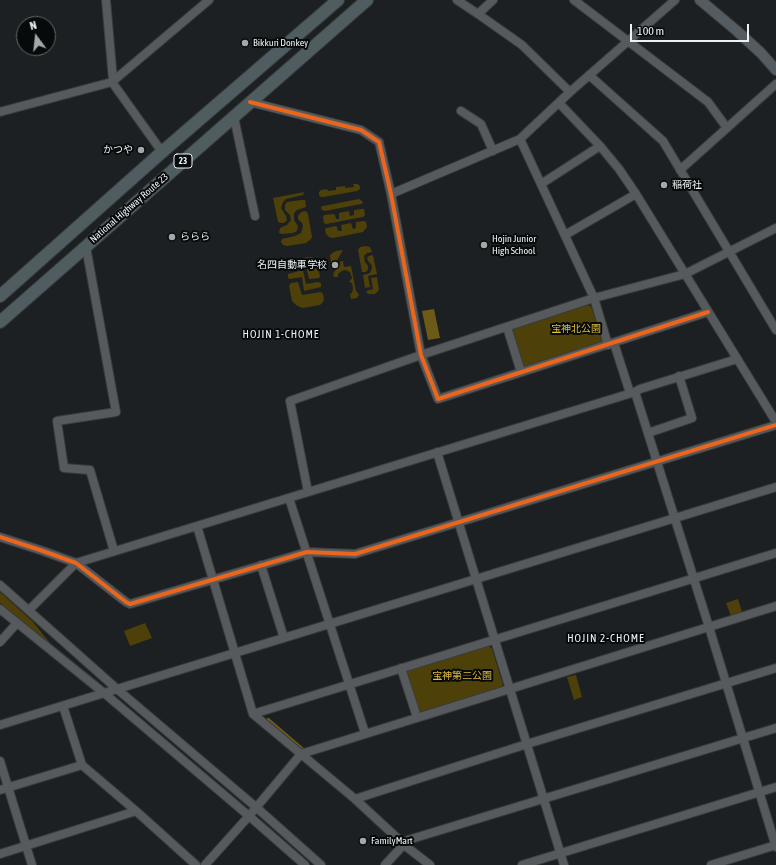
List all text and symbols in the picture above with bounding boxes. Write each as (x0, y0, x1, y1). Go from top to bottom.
north arrow (16, 16, 56, 56)
scale bar (632, 16, 751, 42)
text: N (28, 19, 38, 32)
text: 100 m (637, 24, 664, 38)
place label: Bikkuri Donkey (253, 37, 308, 49)
marker: Bikkuri Donkey (240, 38, 250, 48)
place label: かつや (103, 144, 133, 156)
marker: かつや (136, 145, 146, 155)
road number: 23 (174, 154, 192, 168)
street label: National Highway Route 23 (87, 171, 171, 245)
place label: 稲荷社 (672, 179, 702, 191)
marker: 稲荷社 (659, 180, 669, 190)
place label: ららら (180, 231, 210, 243)
marker: ららら (167, 232, 177, 242)
place label: Hojin Junior High School (492, 233, 536, 256)
marker: Hojin Junior High School (479, 240, 489, 250)
place label: 名四自動車学校 (257, 259, 327, 271)
marker: 名四自動車学校 (330, 260, 340, 270)
park label: 宝神北公園 (551, 323, 601, 335)
district label: HOJIN 1-CHOME (243, 328, 319, 342)
district label: HOJIN 2-CHOME (567, 632, 645, 646)
park label: 宝神第二公園 (432, 670, 492, 682)
place label: FamilyMart (371, 835, 413, 847)
marker: FamilyMart (358, 836, 368, 846)

